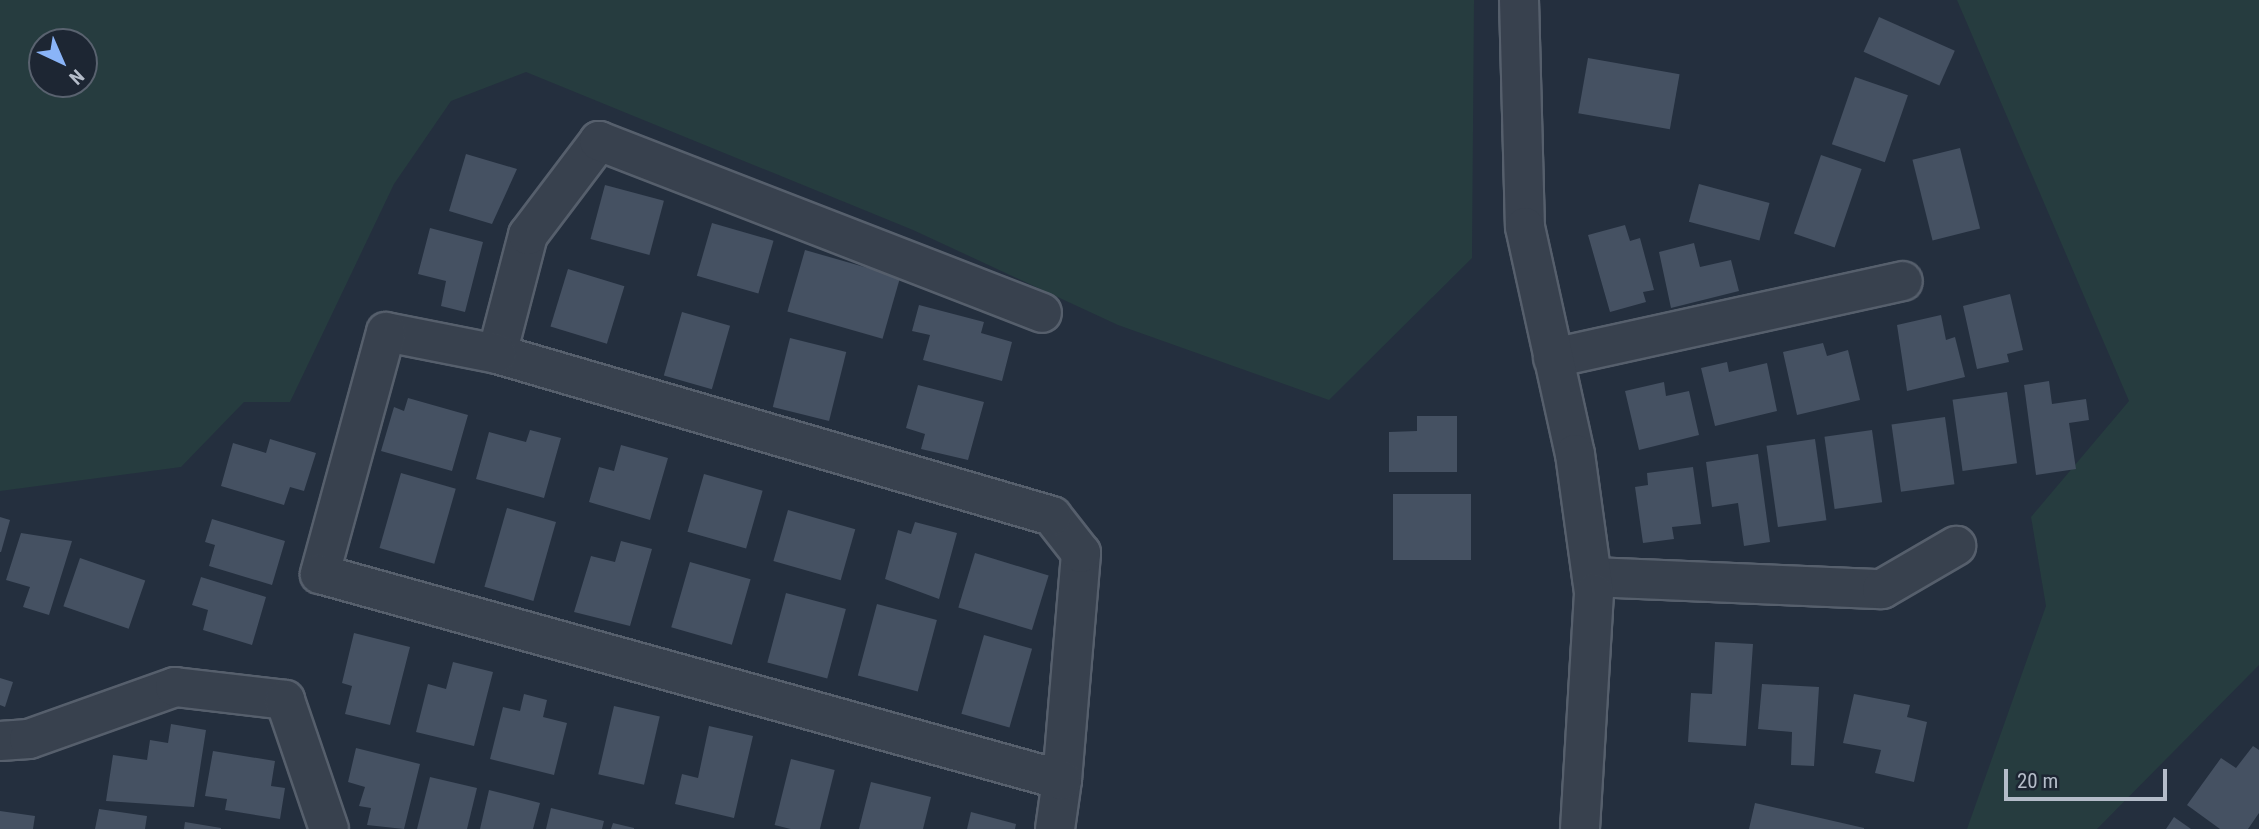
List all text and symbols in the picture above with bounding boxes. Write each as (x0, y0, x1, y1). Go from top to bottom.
north arrow (28, 28, 98, 98)
text: N (64, 65, 89, 89)
scale bar (2007, 756, 2170, 800)
text: 20 m (2017, 769, 2058, 793)

